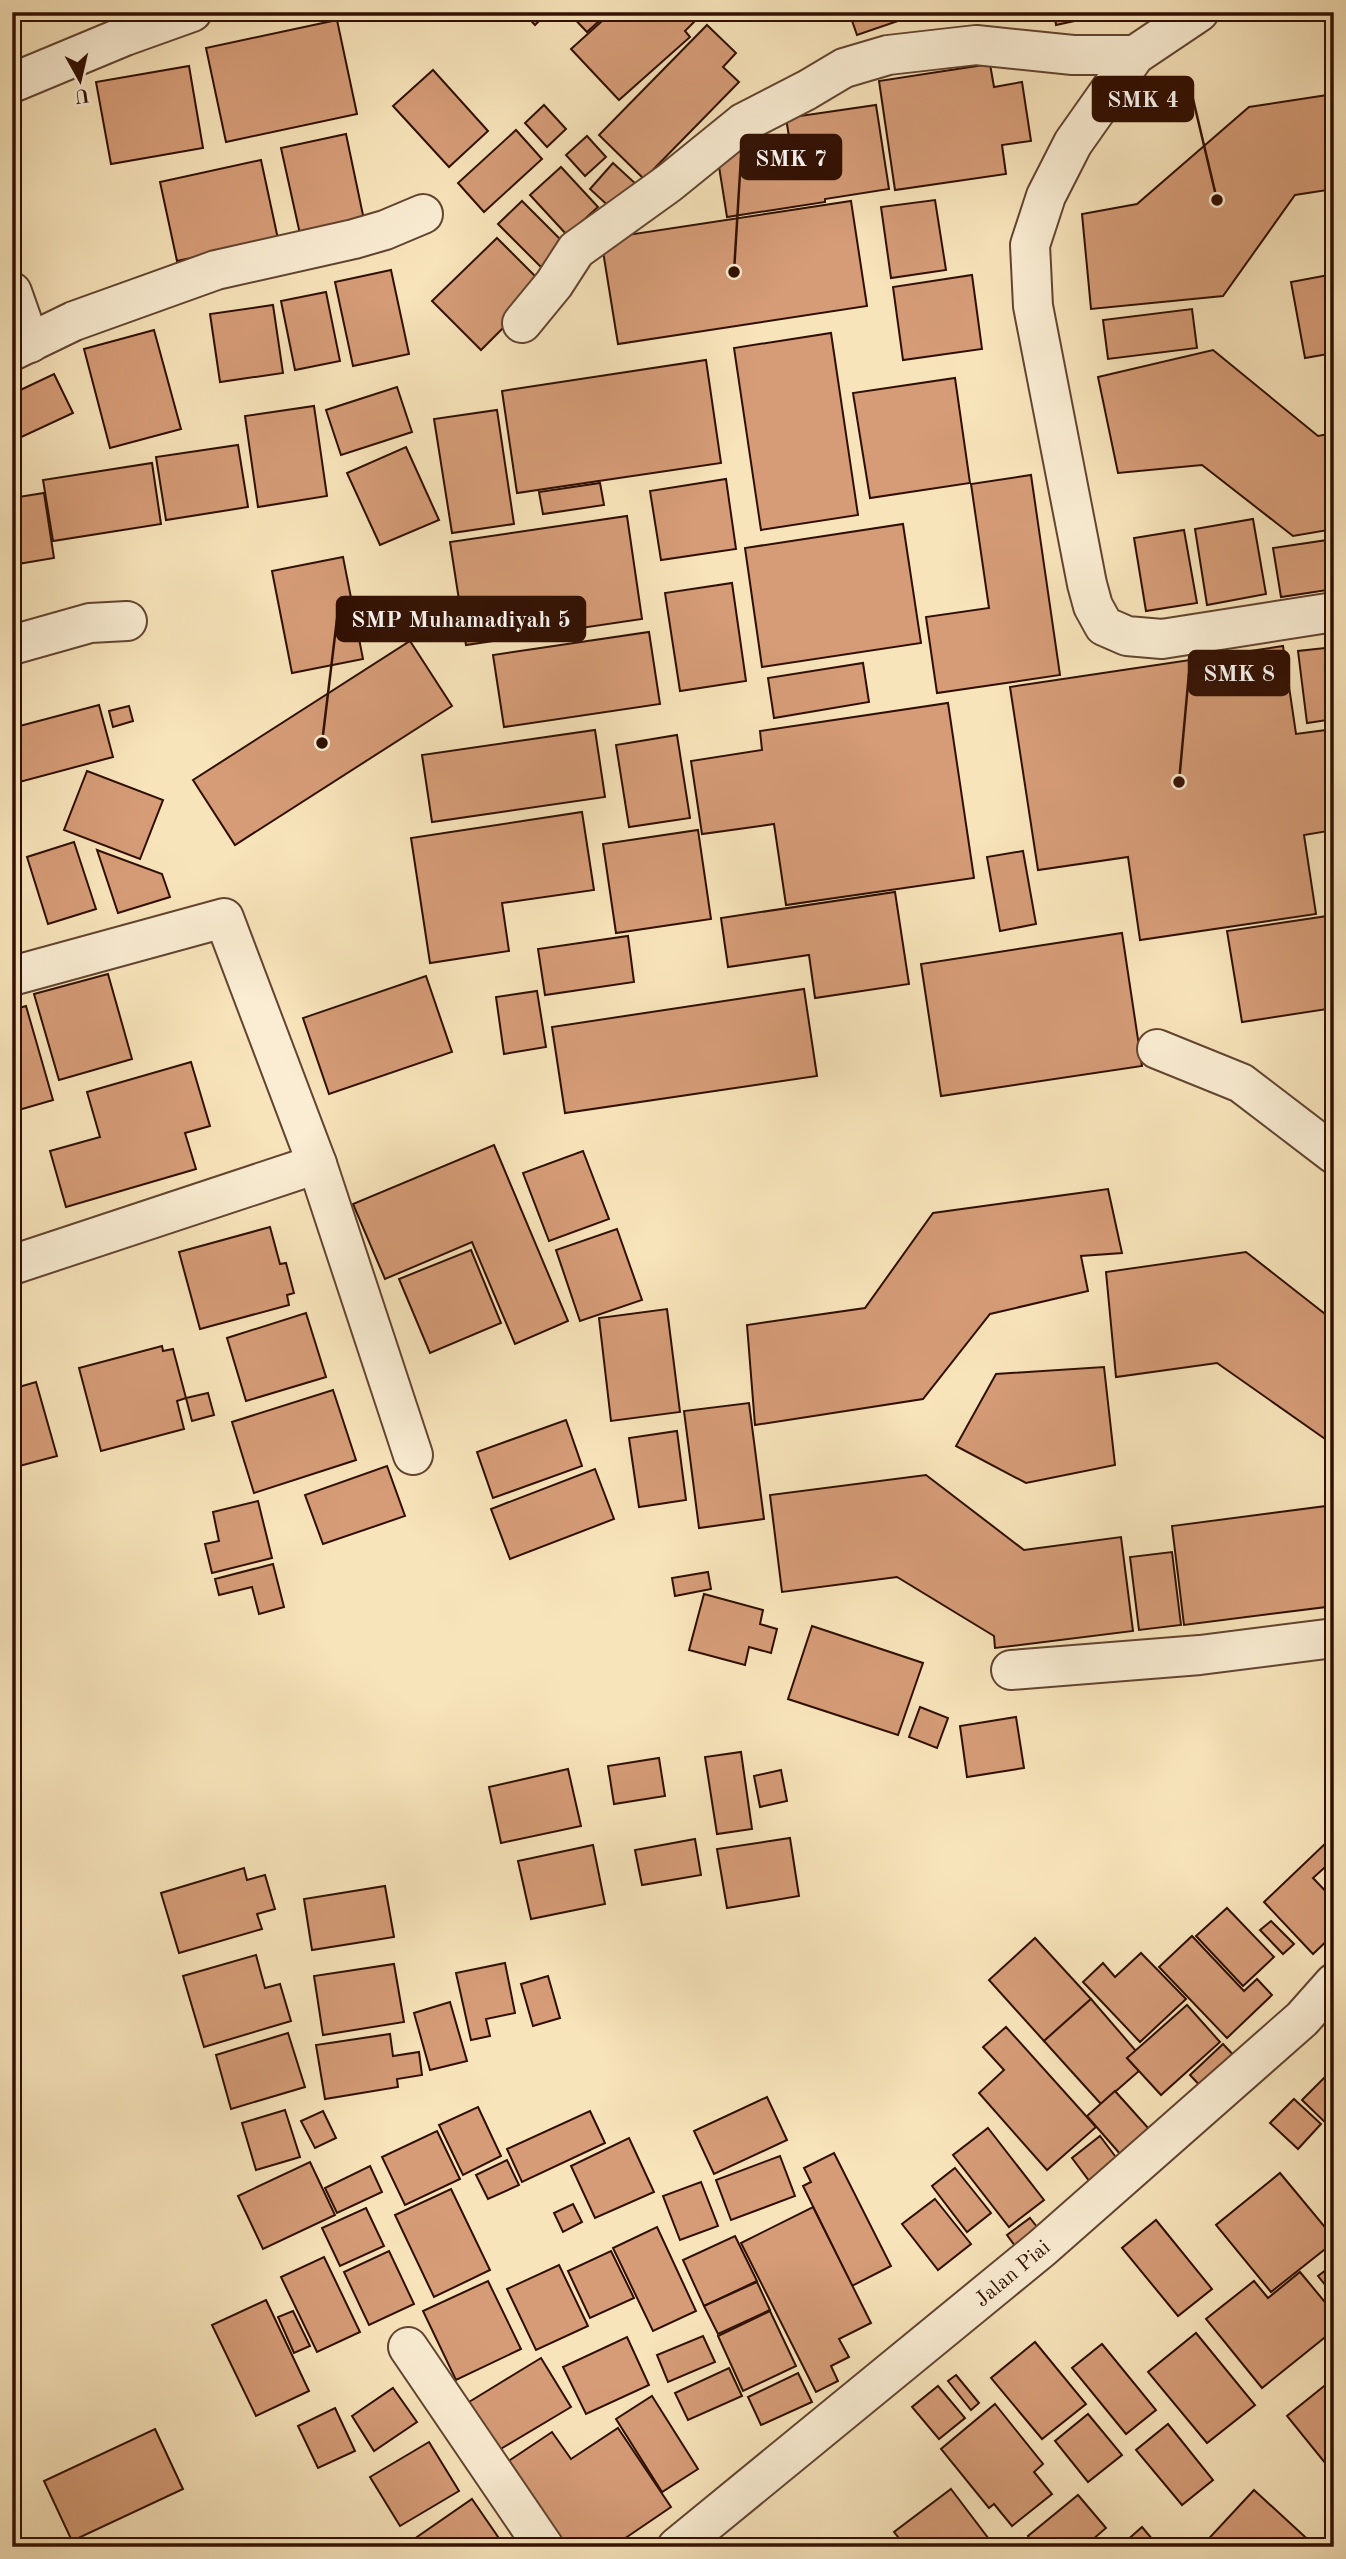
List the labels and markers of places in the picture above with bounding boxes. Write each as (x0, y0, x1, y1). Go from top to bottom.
callout: SMK 4 (1093, 77, 1193, 121)
callout: SMK 7 (741, 135, 841, 179)
callout: SMP Muhamadiyah 5 (337, 597, 585, 641)
callout: SMK 8 (1189, 651, 1289, 695)

